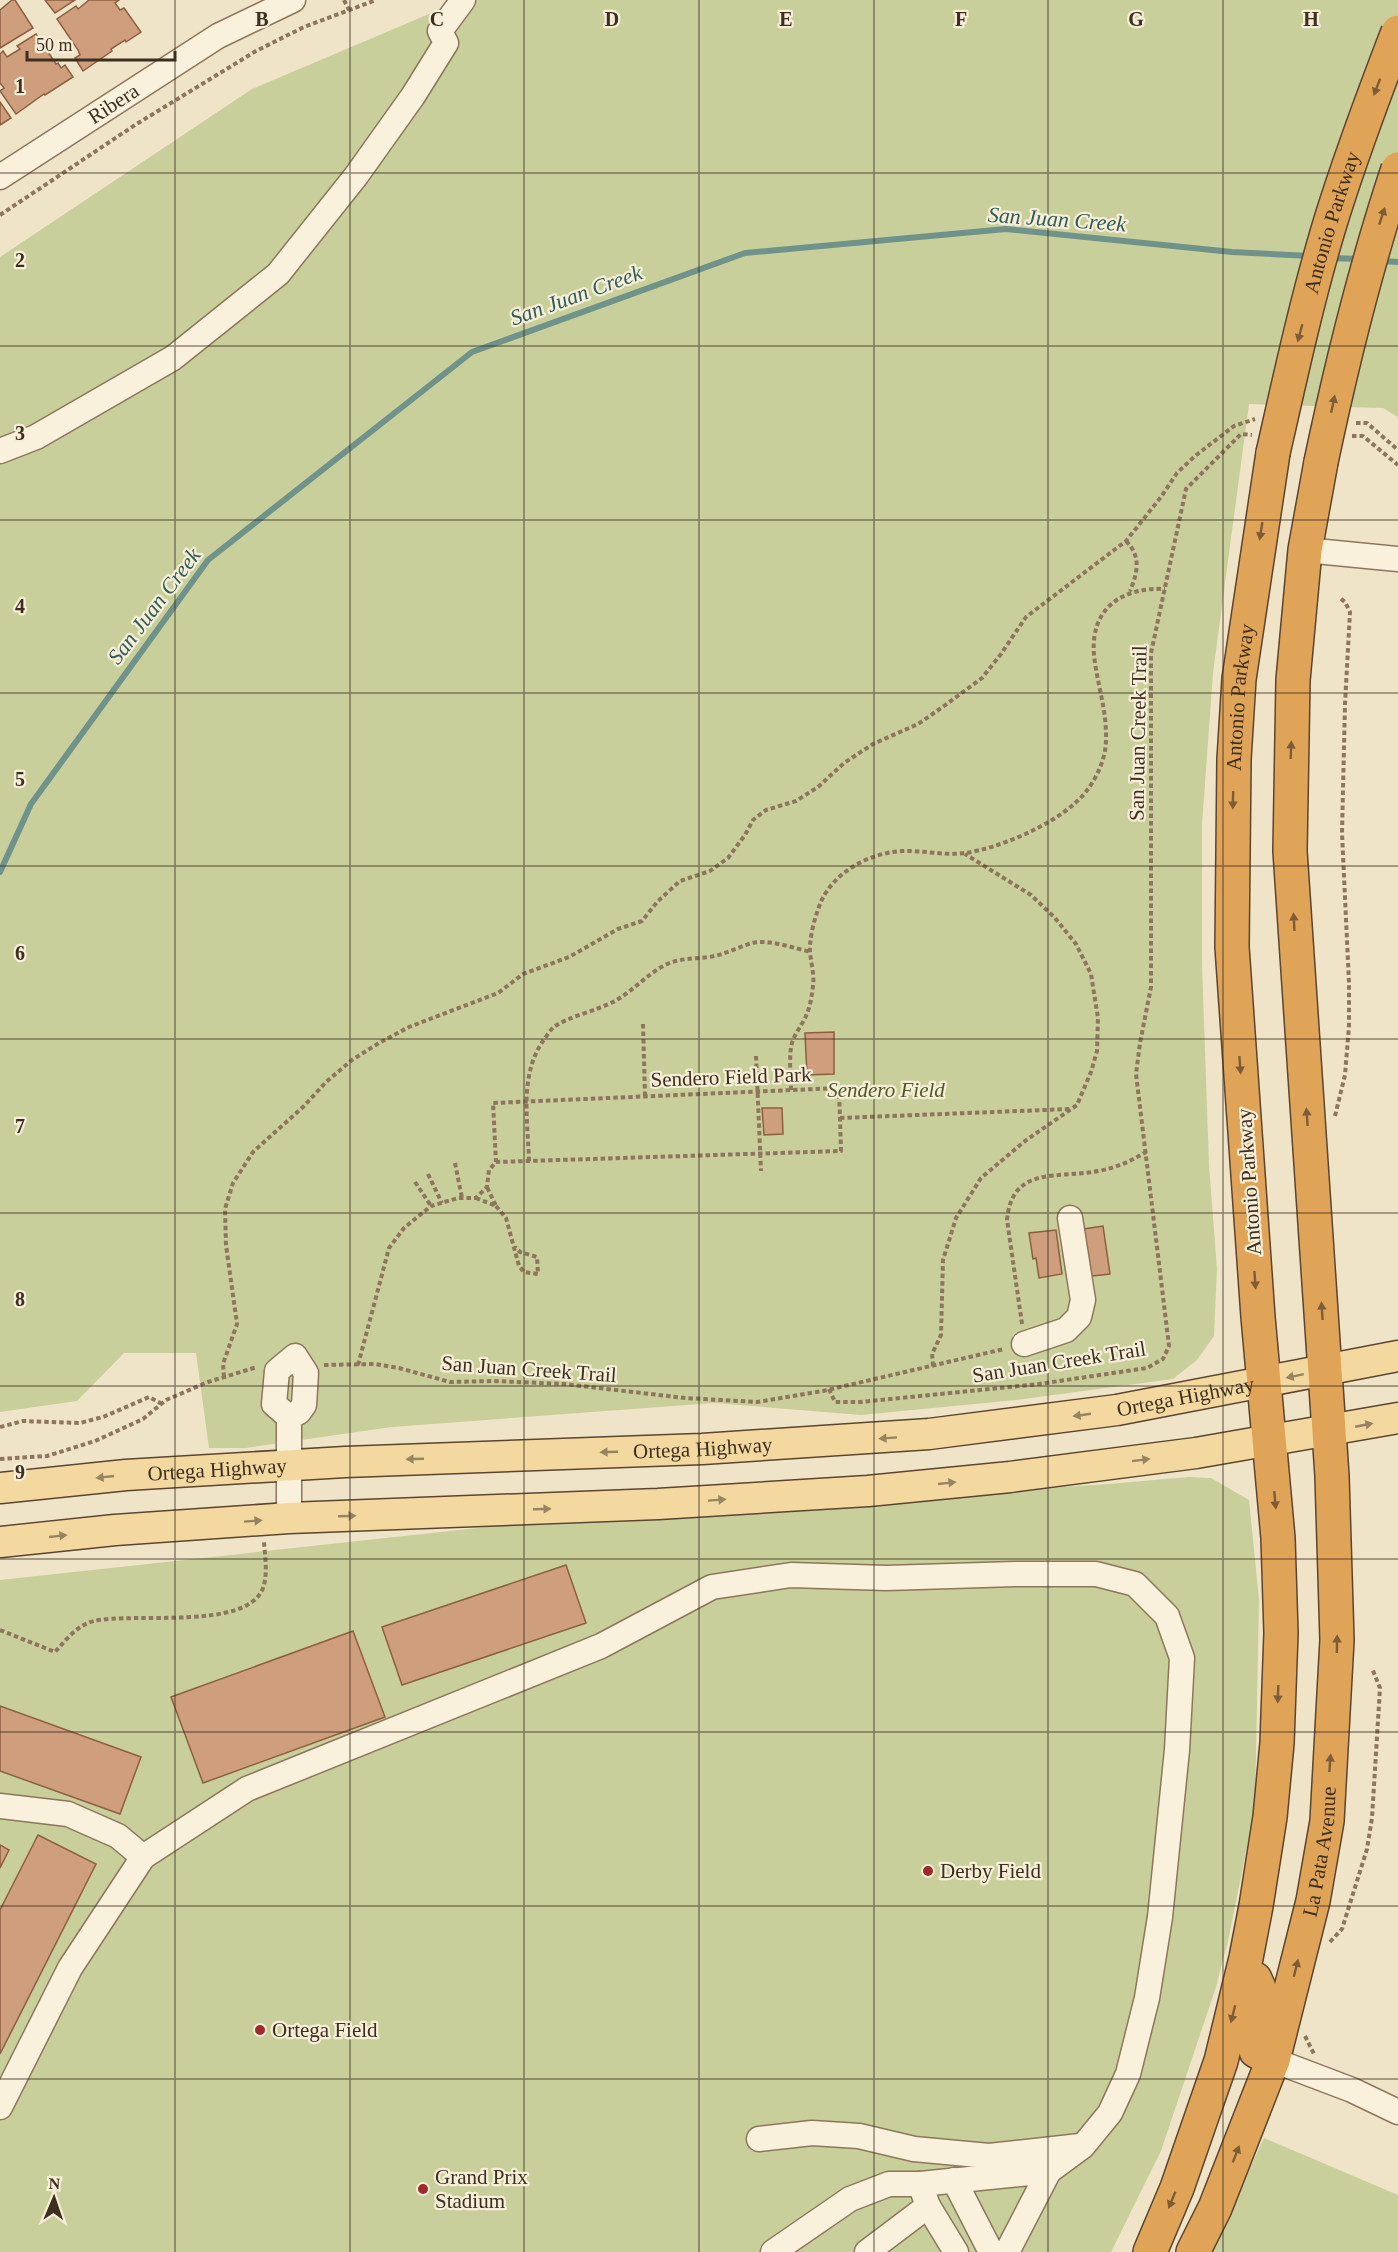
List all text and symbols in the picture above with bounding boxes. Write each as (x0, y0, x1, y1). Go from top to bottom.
text: B (255, 8, 269, 30)
text: C (430, 8, 444, 30)
text: D (605, 8, 619, 30)
text: E (779, 8, 793, 30)
text: F (955, 8, 967, 30)
text: G (1128, 8, 1144, 30)
text: H (1303, 8, 1319, 30)
scale bar (27, 24, 176, 62)
text: 50 m (36, 35, 73, 55)
text: 1 (15, 75, 25, 97)
street label: Ribera (83, 78, 144, 129)
one-way arrow (1372, 78, 1382, 96)
street label: Antonio Parkway (1299, 148, 1365, 296)
water label: San Juan Creek (987, 202, 1128, 236)
one-way arrow (1378, 207, 1388, 225)
text: 2 (15, 249, 25, 271)
water label: San Juan Creek (507, 259, 646, 330)
one-way arrow (1295, 324, 1304, 342)
one-way arrow (1329, 395, 1338, 414)
text: 3 (15, 422, 25, 444)
one-way arrow (1257, 522, 1266, 541)
water label: San Juan Creek (102, 542, 206, 669)
text: 4 (15, 595, 25, 617)
street label: Antonio Parkway (1222, 622, 1259, 771)
street label: San Juan Creek Trail (1124, 645, 1152, 821)
one-way arrow (1286, 741, 1295, 760)
text: 5 (15, 768, 25, 790)
one-way arrow (1229, 791, 1238, 810)
one-way arrow (1289, 913, 1299, 932)
text: 6 (15, 942, 25, 964)
one-way arrow (1236, 1055, 1245, 1074)
street label: Sendero Field Park (650, 1062, 812, 1092)
park label: Sendero Field (827, 1078, 945, 1102)
street label: Antonio Parkway (1232, 1107, 1266, 1256)
one-way arrow (1302, 1107, 1312, 1126)
text: 7 (15, 1115, 25, 1137)
one-way arrow (1251, 1270, 1260, 1289)
text: 8 (15, 1288, 25, 1310)
one-way arrow (1317, 1302, 1326, 1321)
street label: San Juan Creek Trail (970, 1336, 1148, 1388)
street label: San Juan Creek Trail (441, 1351, 618, 1387)
street label: Ortega Highway (1115, 1372, 1257, 1422)
one-way arrow (1285, 1372, 1304, 1381)
one-way arrow (1072, 1411, 1091, 1420)
one-way arrow (1354, 1420, 1373, 1429)
street label: Ortega Highway (633, 1432, 774, 1464)
one-way arrow (878, 1433, 897, 1443)
one-way arrow (600, 1448, 619, 1457)
street label: Ortega Highway (147, 1453, 288, 1486)
one-way arrow (405, 1455, 424, 1464)
one-way arrow (1132, 1455, 1151, 1465)
text: 9 (15, 1461, 25, 1483)
one-way arrow (96, 1472, 115, 1482)
one-way arrow (938, 1478, 957, 1488)
one-way arrow (1270, 1490, 1279, 1509)
one-way arrow (707, 1495, 726, 1505)
one-way arrow (532, 1504, 551, 1513)
one-way arrow (338, 1511, 357, 1520)
one-way arrow (243, 1516, 262, 1526)
one-way arrow (49, 1531, 68, 1541)
one-way arrow (1332, 1635, 1341, 1654)
one-way arrow (1274, 1685, 1283, 1704)
one-way arrow (1326, 1753, 1335, 1772)
street label: La Pata Avenue (1297, 1786, 1341, 1919)
place label: Derby Field (940, 1859, 1041, 1883)
marker: Derby Field (921, 1864, 935, 1878)
one-way arrow (1292, 1959, 1302, 1978)
one-way arrow (1227, 2005, 1237, 2024)
place label: Ortega Field (272, 2018, 378, 2042)
marker: Ortega Field (253, 2023, 267, 2037)
one-way arrow (1231, 2144, 1241, 2162)
place label: Grand Prix Stadium (435, 2165, 528, 2213)
north arrow (24, 2168, 84, 2228)
text: N (48, 2175, 61, 2192)
marker: Grand Prix Stadium (416, 2182, 430, 2196)
one-way arrow (1167, 2191, 1177, 2209)

